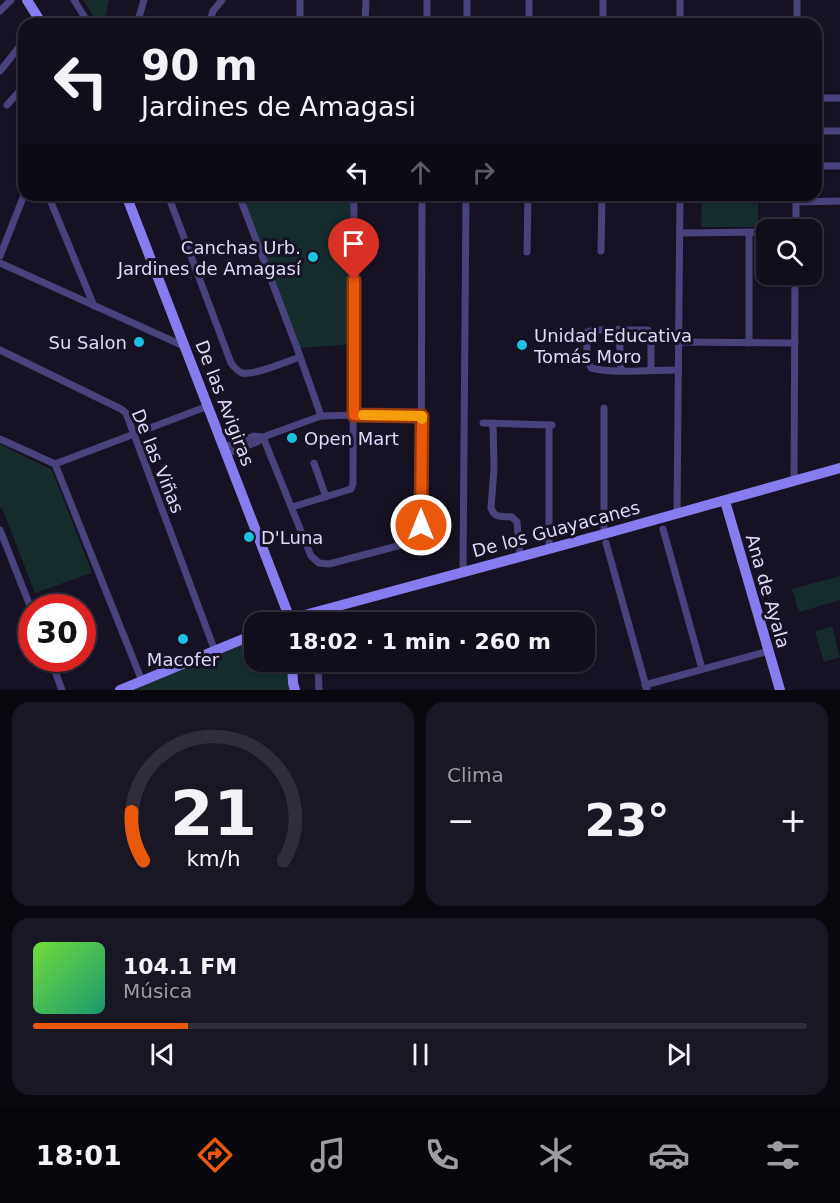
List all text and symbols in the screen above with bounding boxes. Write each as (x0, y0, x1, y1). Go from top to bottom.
text: 90 m (141, 41, 258, 90)
icon: left (42, 42, 120, 120)
text: Jardines de Amagasi (141, 91, 416, 122)
icon: left (341, 156, 374, 189)
icon: ahead (404, 156, 437, 189)
icon: right (467, 156, 500, 189)
pin (328, 218, 379, 280)
map controls (756, 219, 822, 285)
button: search (756, 219, 822, 285)
icon: arrive (337, 227, 370, 260)
place label: Canchas Urb. Jardines de Amagasí (117, 237, 302, 279)
marker: Canchas Urb. Jardines de Amagasí (306, 250, 320, 264)
place label: Unidad Educativa Tomás Moro (533, 325, 692, 367)
place label: Su Salon (49, 332, 127, 353)
marker: Su Salon (132, 335, 146, 349)
street label: De las Avigiras (191, 337, 259, 469)
marker: Unidad Educativa Tomás Moro (515, 338, 529, 352)
street label: De las Viñas (128, 406, 188, 516)
place label: Open Mart (304, 428, 399, 449)
marker: Open Mart (285, 431, 299, 445)
position arrow (389, 493, 453, 557)
street label: De los Guayacanes (470, 497, 642, 561)
place label: D'Luna (261, 527, 323, 548)
marker: D'Luna (242, 530, 256, 544)
street label: Ana de Ayala (742, 532, 794, 650)
speed limit sign: 30 (18, 594, 96, 672)
text: 18:02 · 1 min · 260 m (288, 629, 551, 654)
marker: Macofer (176, 632, 190, 646)
place label: Macofer (147, 649, 220, 670)
text: Clima (447, 763, 504, 787)
text: 21 (170, 777, 256, 850)
text: 23° (584, 794, 670, 847)
text: − (447, 801, 475, 840)
text: + (779, 801, 807, 840)
text: km/h (186, 846, 240, 871)
text: 104.1 FM (123, 954, 237, 979)
text: Música (123, 979, 192, 1003)
icon: previous (146, 1038, 179, 1071)
icon: pause (404, 1038, 437, 1071)
icon: next (662, 1038, 695, 1071)
icon: directions (194, 1134, 236, 1176)
icon: music (307, 1134, 349, 1176)
icon: phone (421, 1134, 463, 1176)
icon: climate (535, 1134, 577, 1176)
icon: car (648, 1134, 690, 1176)
icon: filters (762, 1134, 804, 1176)
text: 18:01 (36, 1140, 122, 1171)

